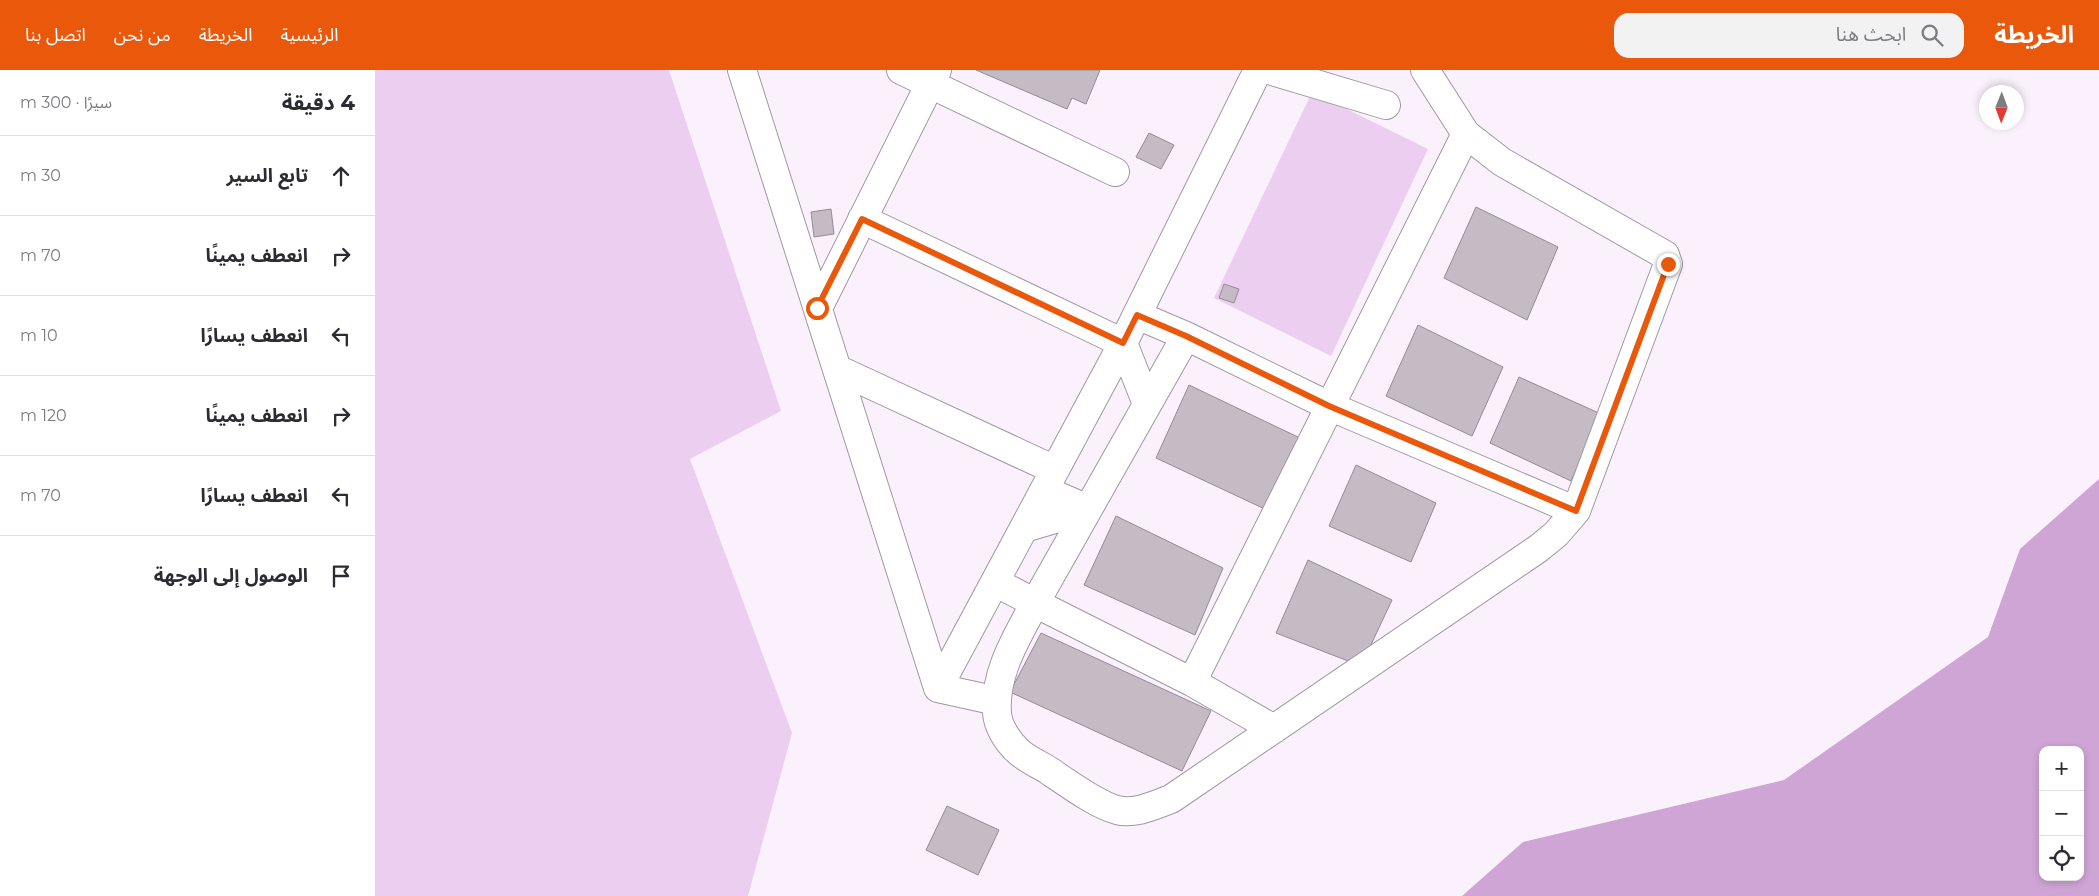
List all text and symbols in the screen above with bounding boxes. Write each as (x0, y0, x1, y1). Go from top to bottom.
search box (1614, 13, 1964, 58)
text: الخريطة (1994, 20, 2074, 49)
icon: search (1918, 21, 1946, 49)
text: ابحث هنا (1836, 23, 1906, 46)
text: اتصل بنا (25, 24, 86, 46)
text: من نحن (114, 24, 171, 46)
text: الخريطة (199, 24, 253, 46)
text: الرئيسية (281, 24, 338, 46)
north arrow (1979, 85, 2024, 130)
text: 4 دقيقة (282, 90, 355, 115)
text: سيرًا · 300 m (20, 93, 112, 112)
icon: ahead (327, 162, 355, 190)
text: تابع السير (226, 164, 308, 187)
text: 30 m (20, 166, 61, 185)
icon: right (327, 242, 355, 270)
text: انعطف يمينًا (205, 244, 308, 267)
text: 70 m (20, 246, 61, 265)
route end (1657, 253, 1680, 276)
route start (806, 297, 829, 320)
icon: left (327, 322, 355, 350)
text: انعطف يسارًا (201, 324, 308, 347)
text: 10 m (20, 326, 58, 345)
icon: right (327, 402, 355, 430)
text: انعطف يمينًا (205, 404, 308, 427)
text: 120 m (20, 406, 67, 425)
icon: left (327, 482, 355, 510)
text: انعطف يسارًا (201, 484, 308, 507)
text: 70 m (20, 486, 61, 505)
icon: arrive (327, 562, 355, 590)
text: الوصول إلى الوجهة (154, 564, 308, 587)
map controls (2039, 746, 2084, 881)
button: + (2039, 746, 2084, 791)
button: − (2039, 791, 2084, 836)
button: locate (2039, 836, 2084, 881)

